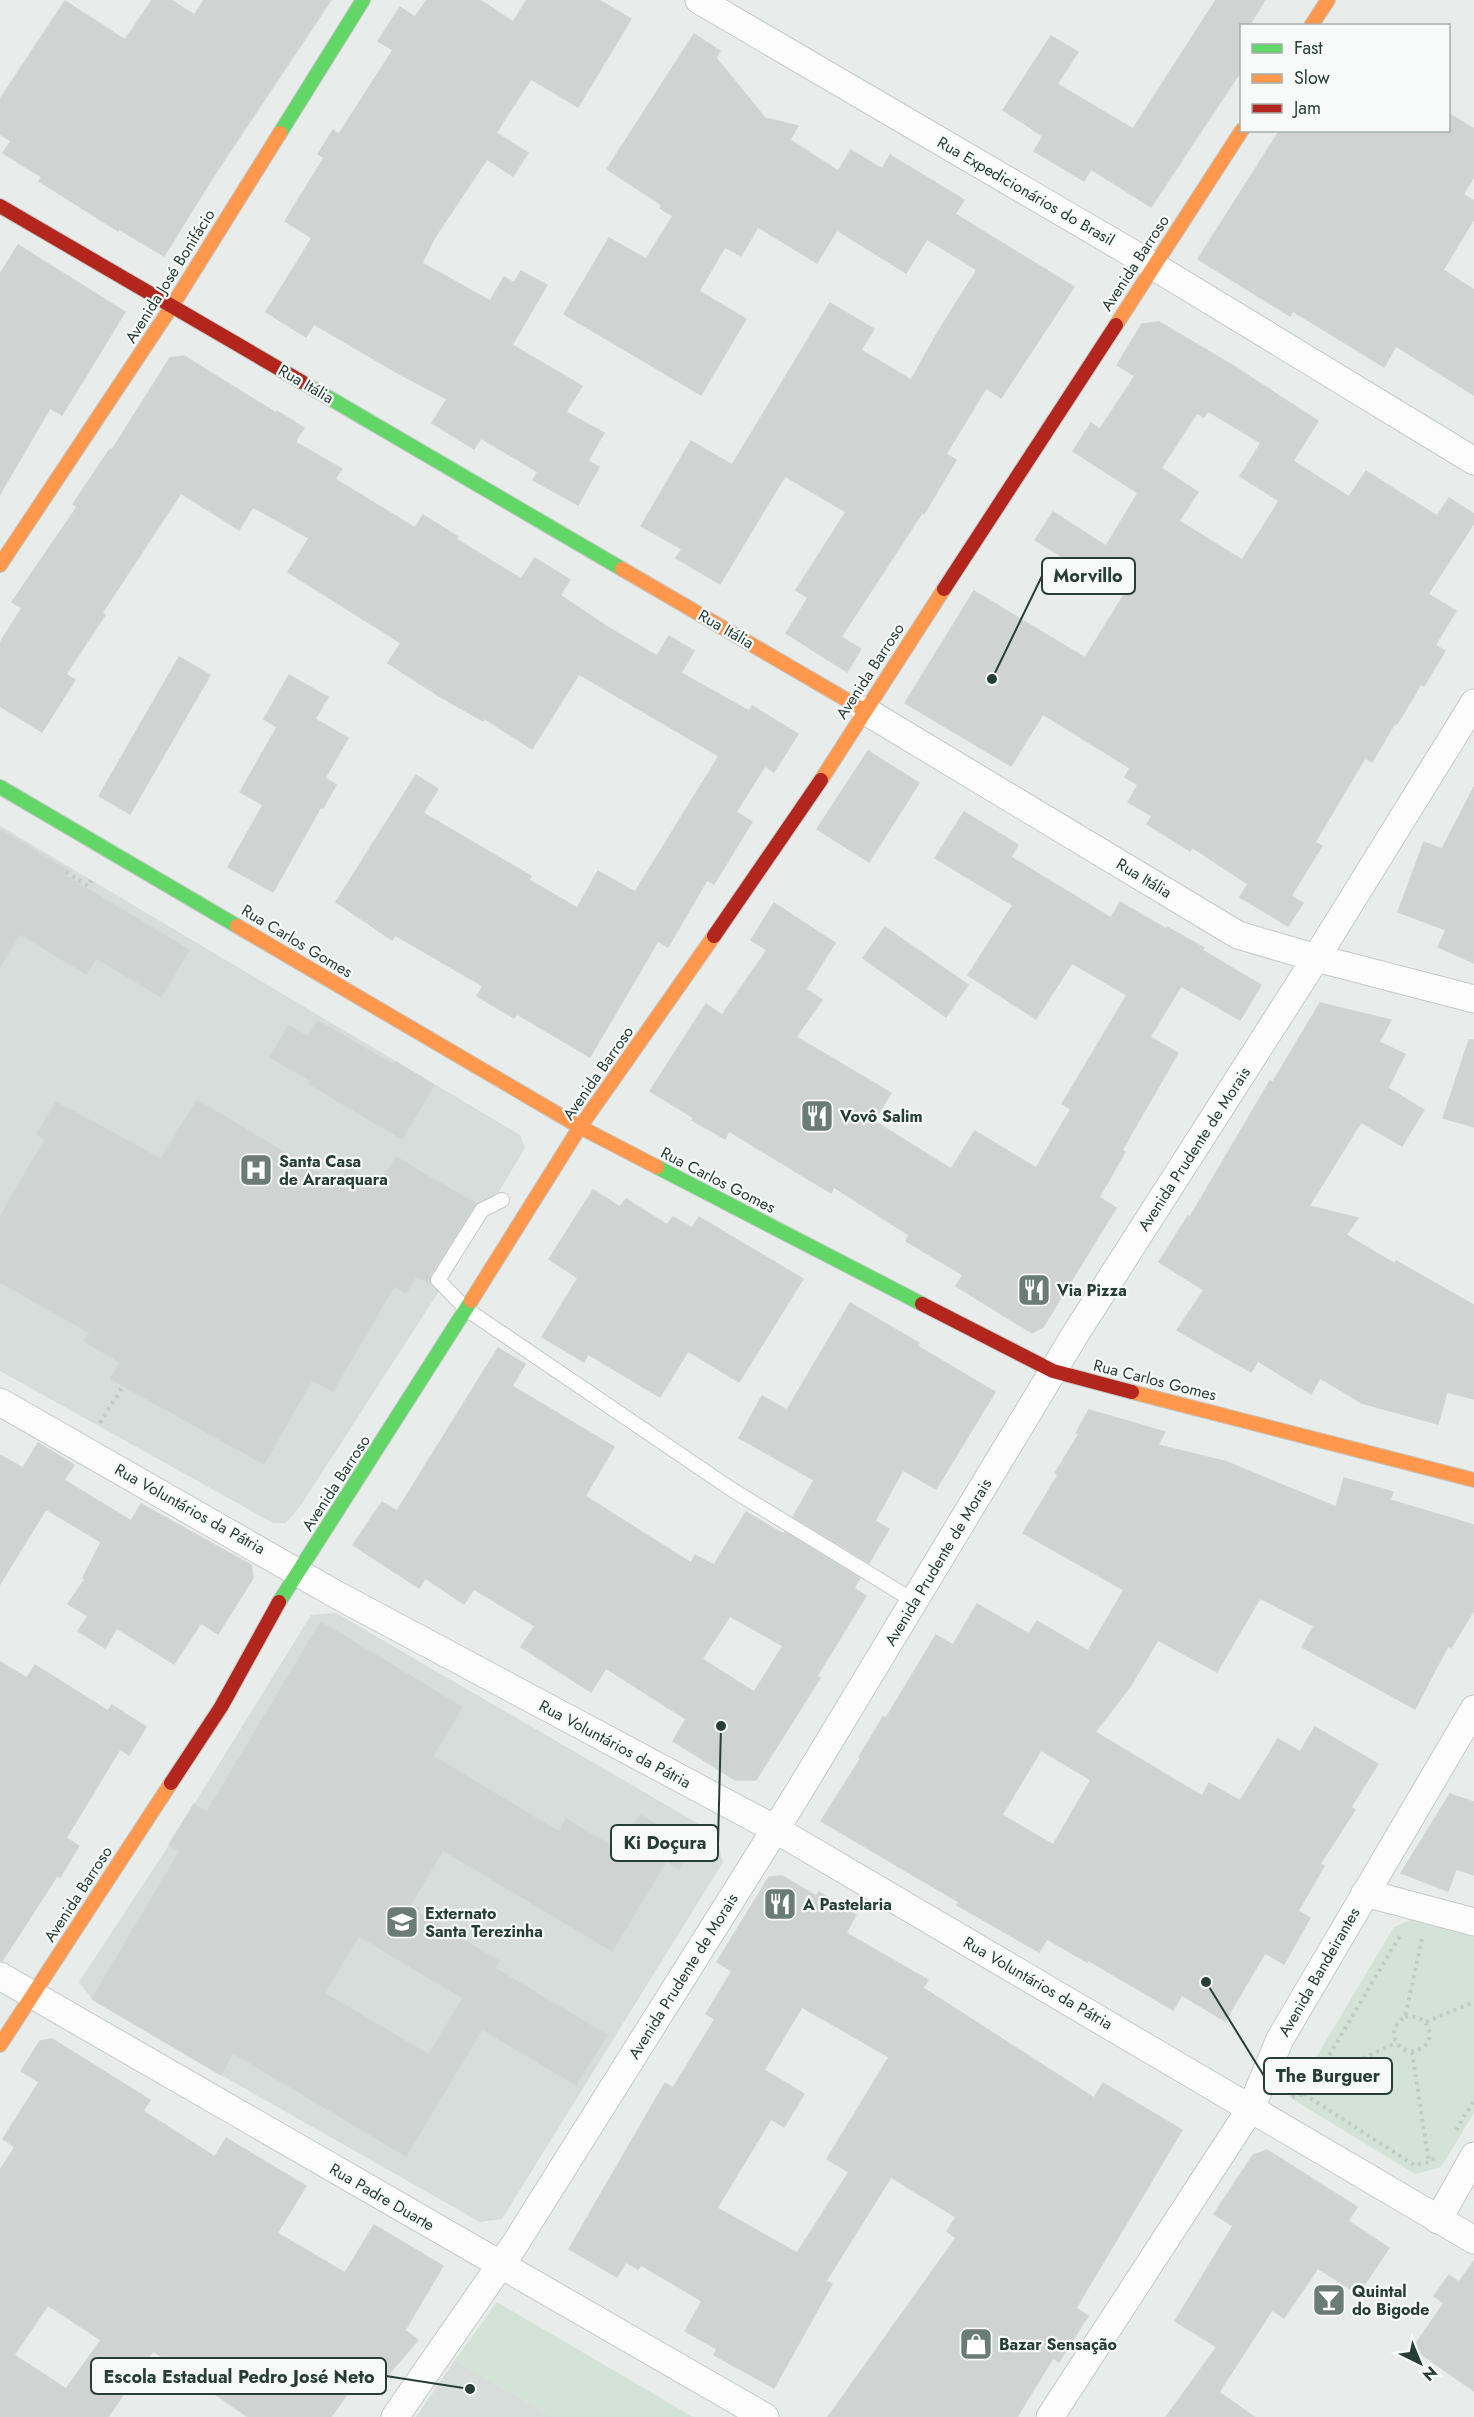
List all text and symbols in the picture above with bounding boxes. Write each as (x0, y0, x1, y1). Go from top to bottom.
legend (1240, 24, 1450, 132)
text: Fast (1294, 35, 1323, 61)
text: Slow (1294, 65, 1331, 91)
text: Jam (1292, 95, 1321, 121)
street label: Rua Expedicionários do Brasil (933, 131, 1119, 251)
street label: Avenida José Bonifácio (119, 204, 221, 347)
street label: Avenida Barroso (1095, 210, 1175, 316)
street label: Rua Itália (274, 359, 338, 409)
callout: Morvillo (1042, 558, 1135, 594)
text: Morvillo (1053, 563, 1123, 589)
street label: Rua Itália (694, 604, 758, 654)
street label: Avenida Barroso (830, 618, 910, 724)
street label: Rua Itália (1112, 852, 1176, 904)
street label: Rua Carlos Gomes (237, 899, 357, 983)
street label: Avenida Barroso (557, 1021, 639, 1125)
street label: Avenida Prudente de Morais (1132, 1062, 1256, 1236)
restaurant icon: Vovô Salim (799, 1098, 835, 1134)
place label: Vovô Salim (839, 1105, 923, 1128)
street label: Rua Carlos Gomes (657, 1141, 779, 1219)
place label: Santa Casa de Araraquara (279, 1150, 388, 1191)
hospital icon: Santa Casa de Araraquara (238, 1152, 274, 1188)
restaurant icon: Via Pizza (1016, 1272, 1052, 1308)
place label: Via Pizza (1056, 1279, 1127, 1302)
street label: Rua Carlos Gomes (1091, 1354, 1219, 1406)
street label: Avenida Barroso (296, 1430, 376, 1536)
street label: Rua Voluntários da Pátria (111, 1458, 269, 1560)
street label: Avenida Prudente de Morais (879, 1474, 997, 1650)
street label: Rua Voluntários da Pátria (535, 1694, 695, 1794)
callout: Ki Doçura (611, 1825, 718, 1861)
text: Ki Doçura (623, 1830, 707, 1856)
street label: Avenida Barroso (38, 1841, 118, 1947)
restaurant icon: A Pastelaria (762, 1886, 798, 1922)
street label: Avenida Prudente de Morais (622, 1889, 744, 2063)
place label: A Pastelaria (802, 1893, 892, 1916)
place label: Externato Santa Terezinha (425, 1902, 543, 1943)
street label: Avenida Bandeirantes (1273, 1903, 1365, 2041)
school or university icon: Externato Santa Terezinha (384, 1904, 420, 1940)
street label: Rua Voluntários da Pátria (959, 1931, 1117, 2035)
callout: The Burguer (1264, 2058, 1392, 2094)
text: The Burguer (1276, 2063, 1381, 2089)
street label: Rua Padre Duarte (325, 2158, 439, 2236)
place label: Quintal do Bigode (1352, 2280, 1429, 2321)
bar icon: Quintal do Bigode (1311, 2282, 1347, 2318)
shop icon: Bazar Sensação (958, 2326, 994, 2362)
place label: Bazar Sensação (999, 2333, 1117, 2356)
north arrow (1390, 2333, 1450, 2393)
callout: Escola Estadual Pedro José Neto (91, 2358, 386, 2394)
text: N (1417, 2361, 1442, 2386)
text: Escola Estadual Pedro José Neto (103, 2364, 375, 2390)

